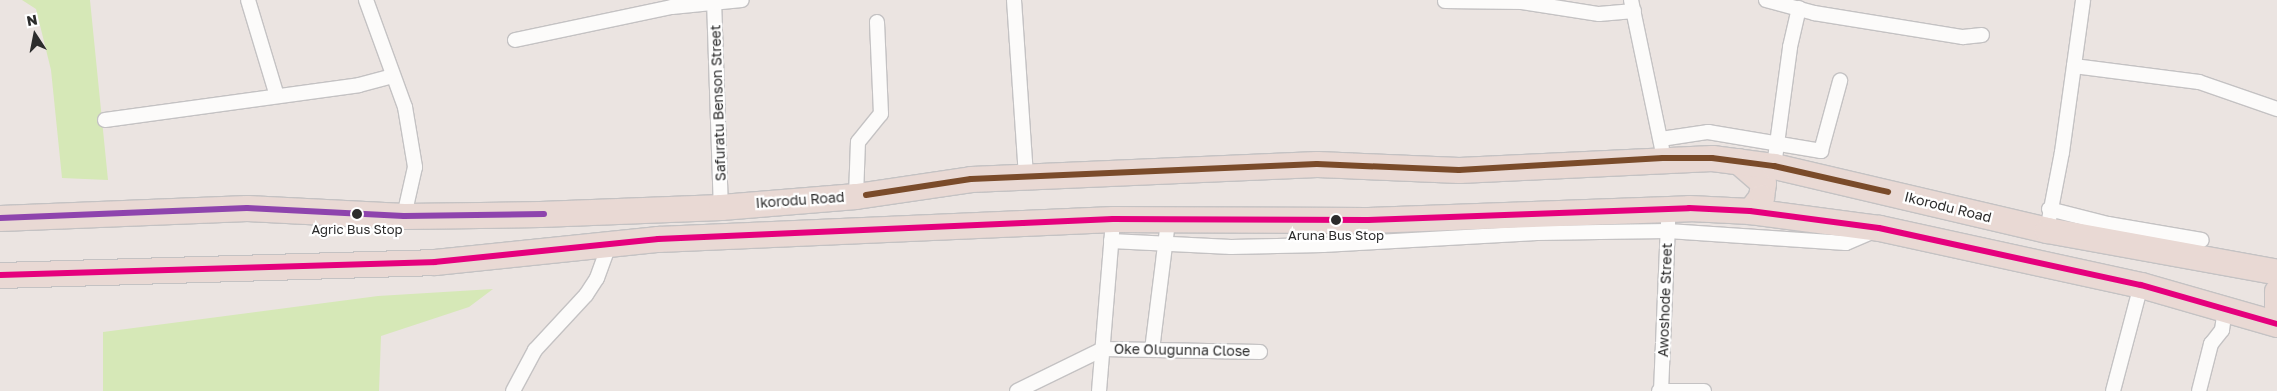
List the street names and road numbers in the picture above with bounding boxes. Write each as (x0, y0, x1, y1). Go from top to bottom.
street label: Safuratu Benson Street (707, 24, 729, 182)
street label: Ikorodu Road (1903, 188, 1993, 226)
street label: Ikorodu Road (755, 189, 845, 211)
street label: Awoshode Street (1655, 243, 1675, 357)
street label: Oke Olugunna Close (1114, 340, 1250, 360)

